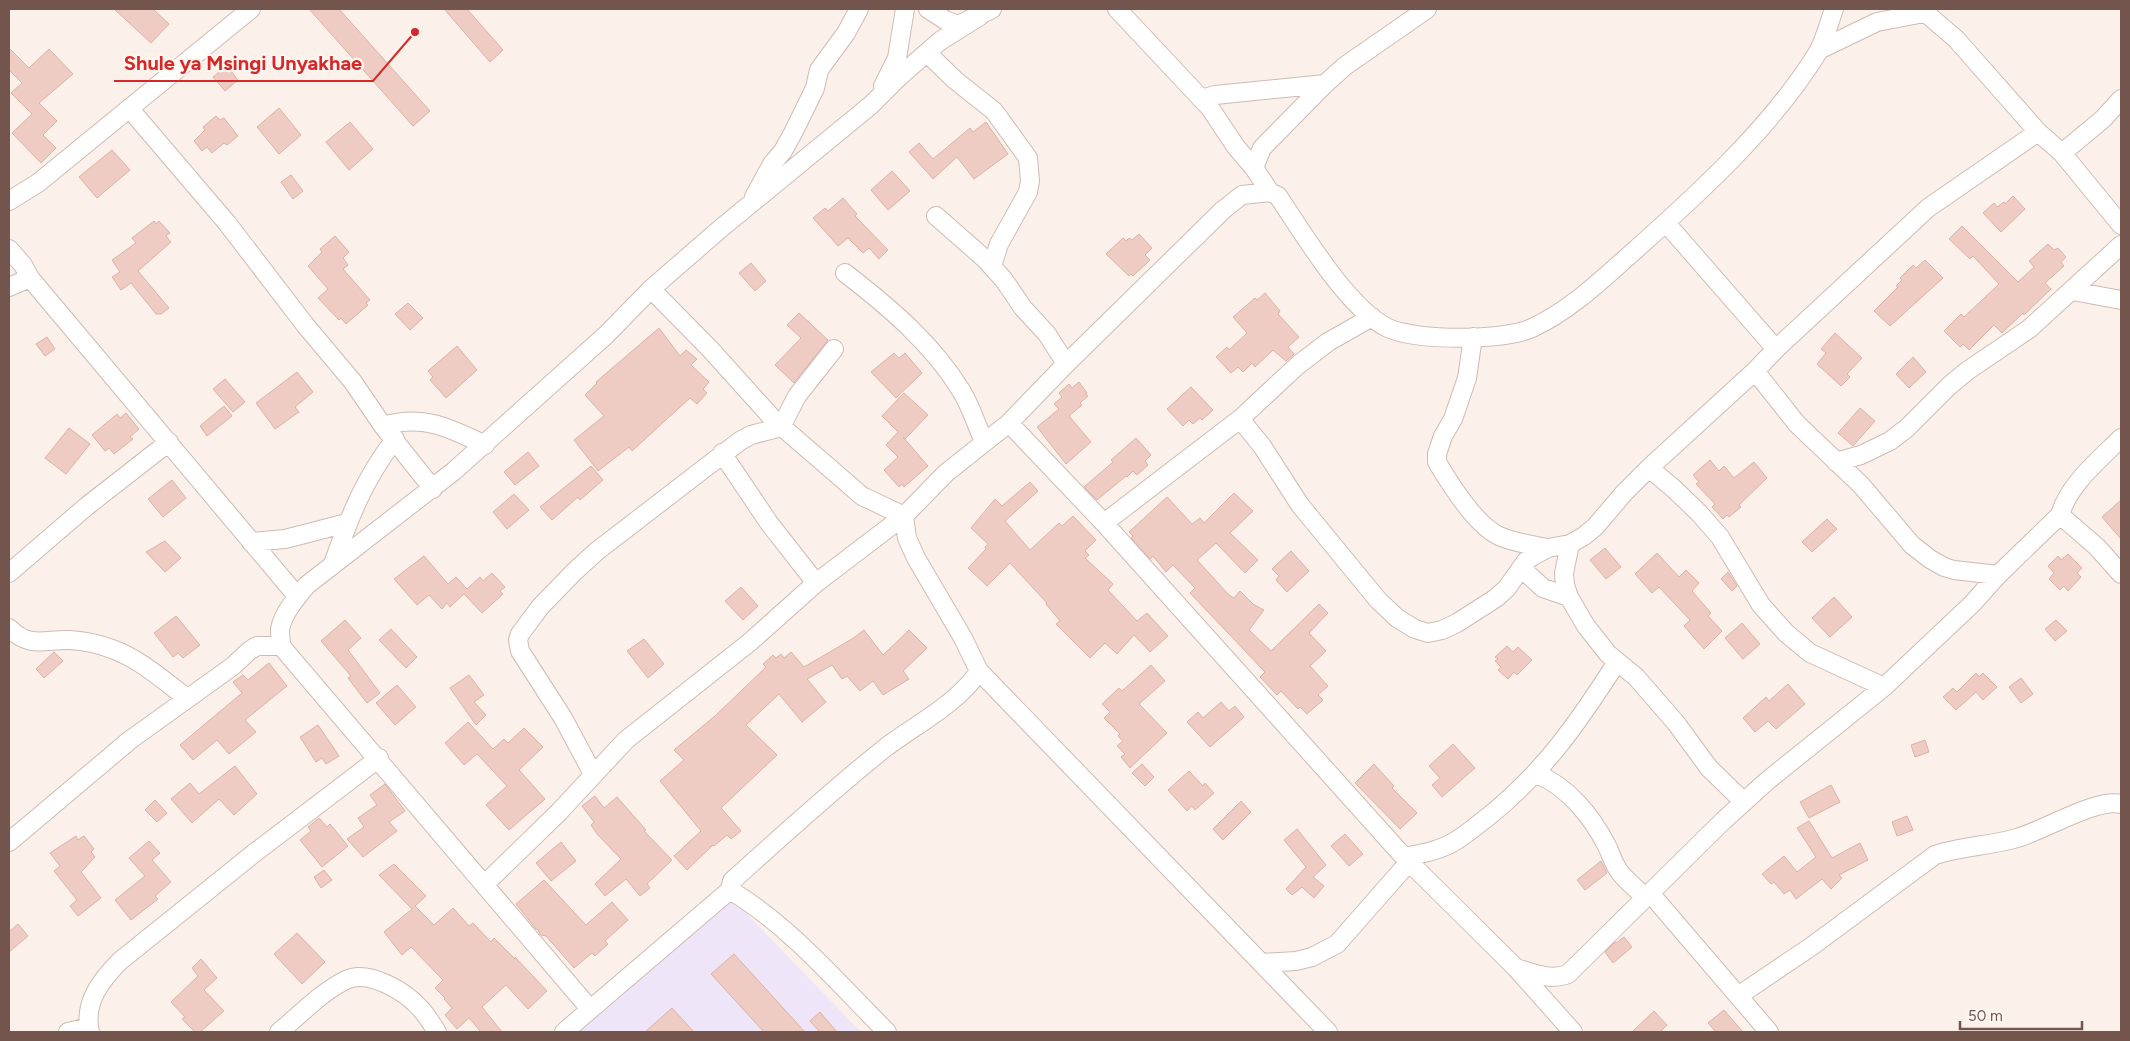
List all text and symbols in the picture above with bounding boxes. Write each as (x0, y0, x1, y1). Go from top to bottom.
callout: Shule ya Msingi Unyakhae (114, 46, 373, 81)
text: Shule ya Msingi Unyakhae (124, 51, 362, 75)
scale bar (1960, 998, 2082, 1030)
text: 50 m (1968, 1007, 2003, 1025)

